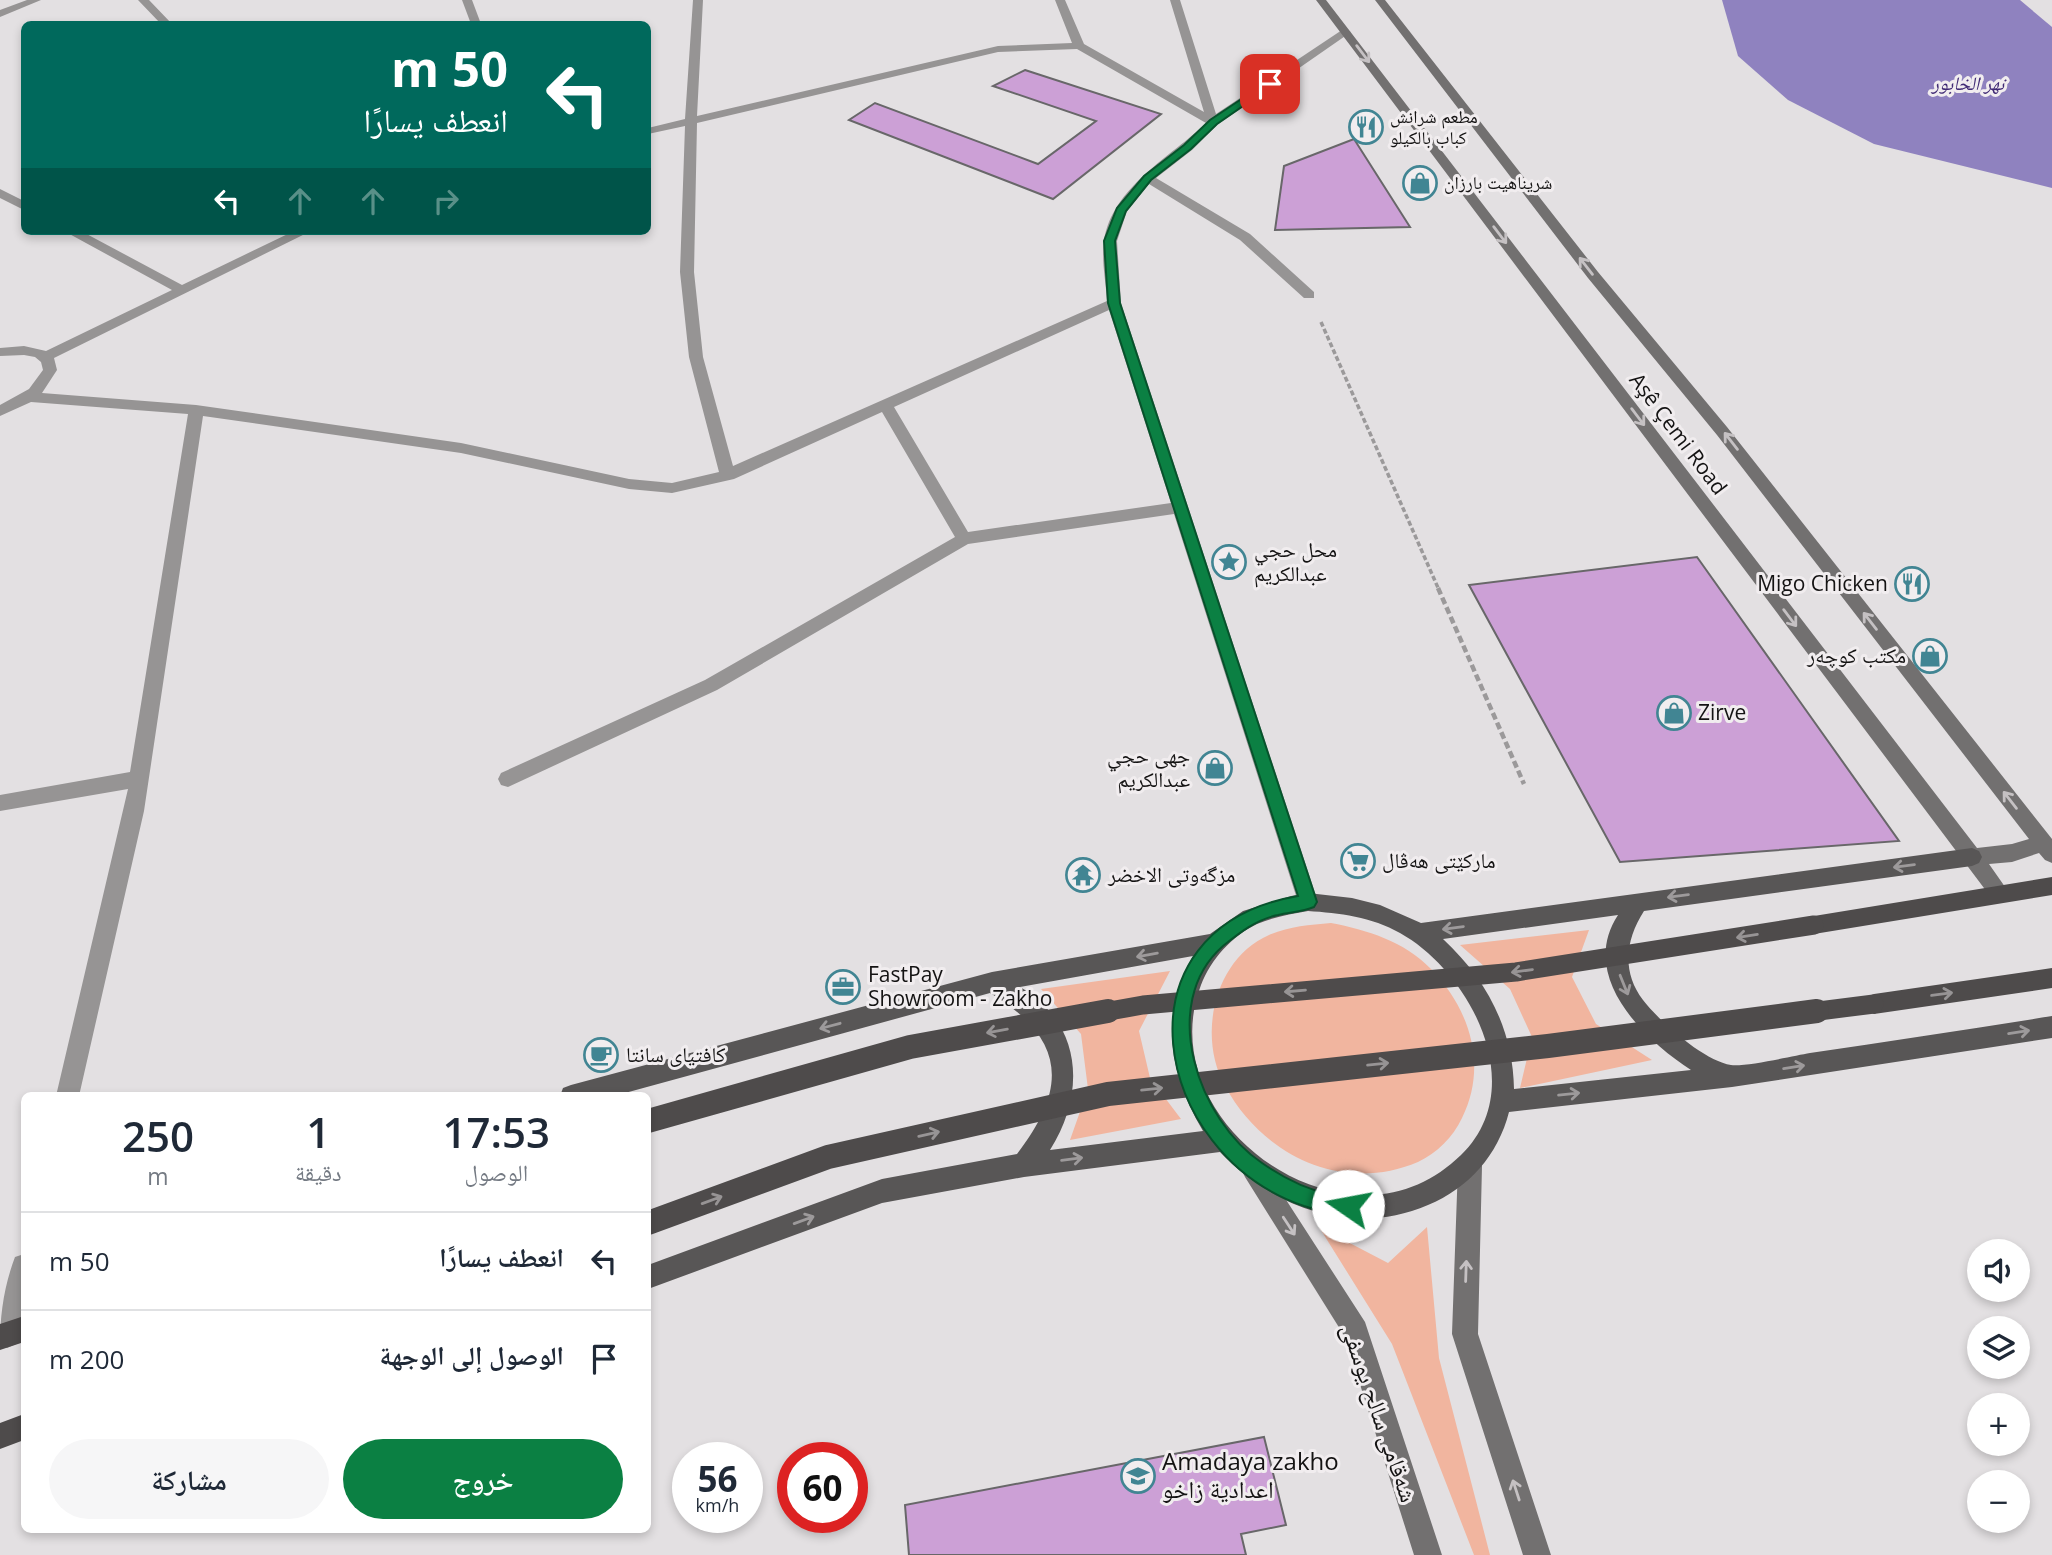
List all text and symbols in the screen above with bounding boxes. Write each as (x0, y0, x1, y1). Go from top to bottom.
text: 50 m (391, 35, 508, 101)
one-way arrow (1355, 44, 1370, 63)
icon: left (532, 49, 623, 140)
pin (1240, 54, 1300, 114)
icon: arrive (1251, 65, 1289, 103)
water label: نهر الخابور (1930, 70, 2007, 96)
text: انعطف يسارًا (363, 98, 508, 141)
place label: مطعم شرانش كباب بالكيلو (1390, 104, 1478, 149)
restaurant icon: مطعم شرانش كباب بالكيلو (1347, 108, 1385, 146)
shop icon: شريناهيت بارزان (1401, 164, 1439, 202)
place label: شريناهيت بارزان (1444, 170, 1552, 194)
icon: left (208, 182, 246, 220)
icon: ahead (281, 182, 319, 220)
icon: ahead (354, 182, 392, 220)
icon: right (427, 182, 465, 220)
one-way arrow (1493, 226, 1508, 244)
one-way arrow (1578, 257, 1593, 275)
street label: Aşê Çemi Road (1624, 367, 1734, 500)
one-way arrow (1630, 407, 1645, 425)
one-way arrow (1723, 432, 1738, 451)
place label: محل حجي عبدالكريم (1254, 535, 1337, 588)
place icon: محل حجي عبدالكريم (1210, 543, 1248, 581)
restaurant icon: Migo Chicken (1893, 565, 1931, 603)
place label: Migo Chicken (1757, 569, 1888, 597)
one-way arrow (1782, 608, 1797, 627)
one-way arrow (1863, 612, 1878, 630)
shop icon: مکتب کوچه‌ر (1911, 637, 1949, 675)
place label: مکتب کوچه‌ر (1806, 641, 1906, 669)
shop icon: Zirve (1655, 694, 1693, 732)
place label: Zirve (1698, 698, 1746, 726)
place label: جهى حجي عبدالكريم (1107, 741, 1190, 794)
shop icon: جهى حجي عبدالكريم (1196, 749, 1234, 787)
one-way arrow (2003, 791, 2018, 810)
supermarket icon: مارکێتی هەڤال (1339, 842, 1377, 880)
place label: مارکێتی هەڤال (1382, 846, 1496, 874)
temple icon: مزگەوتی الاخضر (1064, 856, 1102, 894)
place label: مزگەوتی الاخضر (1107, 860, 1235, 888)
one-way arrow (1893, 860, 1916, 873)
one-way arrow (1667, 889, 1690, 902)
one-way arrow (1442, 922, 1465, 935)
one-way arrow (1736, 929, 1758, 942)
one-way arrow (1136, 949, 1159, 962)
place label: FastPay Showroom - Zakho (868, 960, 1053, 1012)
one-way arrow (1511, 964, 1534, 977)
office icon: FastPay Showroom - Zakho (824, 968, 862, 1006)
one-way arrow (1618, 974, 1631, 995)
one-way arrow (1284, 985, 1307, 998)
one-way arrow (1930, 987, 1953, 1000)
one-way arrow (819, 1020, 841, 1033)
one-way arrow (986, 1025, 1009, 1038)
one-way arrow (2007, 1025, 2030, 1038)
cafe icon: کافتیای سانتا (582, 1036, 620, 1074)
place label: کافتیای سانتا (626, 1040, 726, 1068)
one-way arrow (1366, 1058, 1389, 1071)
one-way arrow (1783, 1060, 1805, 1073)
one-way arrow (1140, 1083, 1163, 1096)
one-way arrow (1557, 1087, 1579, 1100)
text: 1 (306, 1103, 330, 1160)
text: 17:53 (443, 1103, 550, 1160)
text: 250 (122, 1107, 194, 1164)
one-way arrow (917, 1127, 940, 1141)
one-way arrow (1061, 1152, 1083, 1165)
text: دقيقة (295, 1156, 342, 1188)
text: الوصول (464, 1156, 528, 1188)
text: m (147, 1160, 169, 1192)
position arrow (1311, 1169, 1385, 1243)
one-way arrow (700, 1193, 722, 1205)
one-way arrow (792, 1213, 814, 1225)
one-way arrow (1283, 1216, 1297, 1236)
text: انعطف يسارًا (439, 1239, 564, 1275)
map controls (1967, 1239, 2030, 1533)
button: sound (1967, 1239, 2030, 1302)
icon: left (585, 1242, 623, 1280)
text: 50 m (49, 1243, 110, 1279)
one-way arrow (1460, 1260, 1473, 1283)
button: layers (1967, 1316, 2030, 1379)
street label: شەقامی سالح یوسفی (1334, 1319, 1426, 1506)
text: الوصول إلى الوجهة (380, 1337, 564, 1373)
icon: arrive (585, 1340, 623, 1378)
text: 200 m (49, 1341, 124, 1377)
button: + (1967, 1393, 2030, 1456)
button: مشاركة (49, 1439, 329, 1519)
button: خروج (343, 1439, 623, 1519)
speed limit sign: 60 (777, 1442, 868, 1533)
place label: Amadaya zakho اعدادية زاخو (1162, 1444, 1339, 1505)
text: 56 (697, 1455, 738, 1502)
school or university icon: Amadaya zakho اعدادية زاخو (1119, 1457, 1157, 1495)
button: − (1967, 1470, 2030, 1533)
one-way arrow (1508, 1479, 1521, 1501)
text: km/h (696, 1493, 739, 1517)

